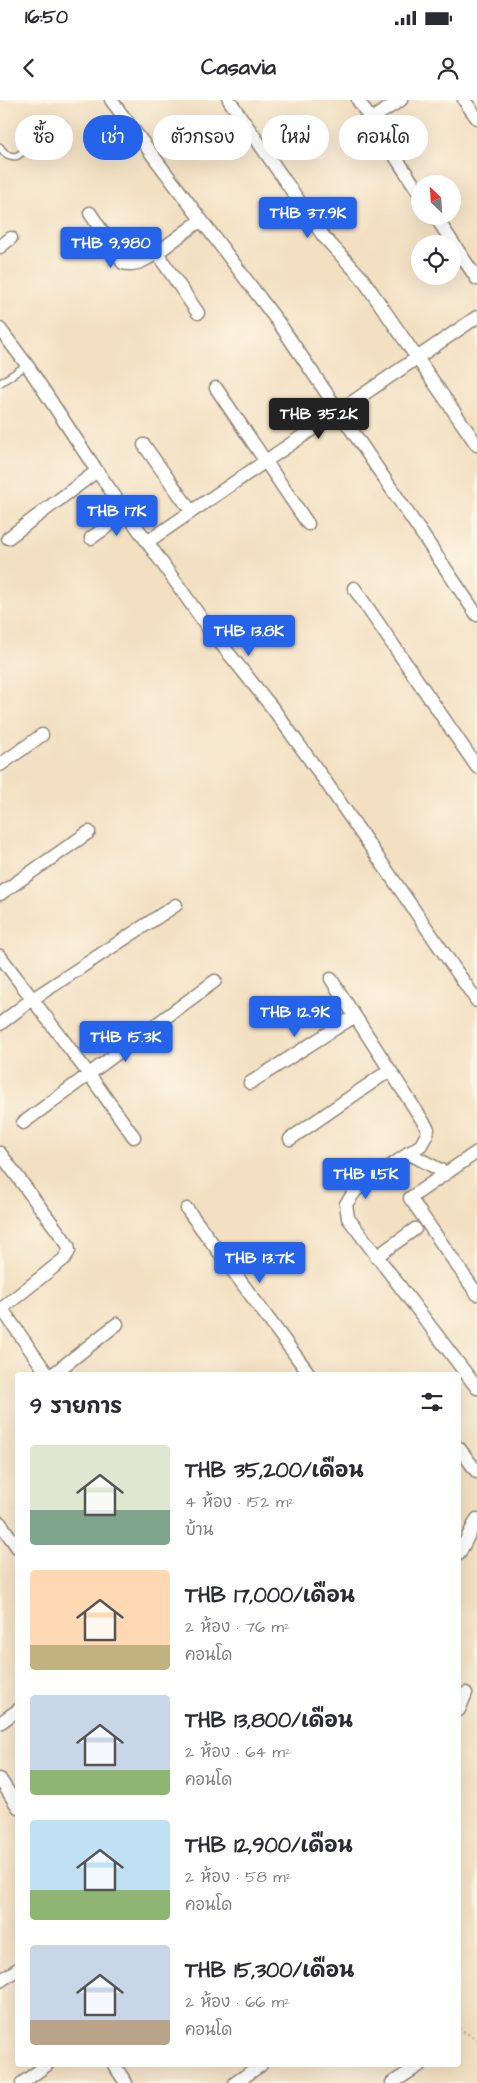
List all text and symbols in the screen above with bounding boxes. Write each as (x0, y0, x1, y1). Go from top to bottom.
text: 16:50 (25, 4, 68, 31)
text: Casavia (201, 52, 276, 83)
icon: back (15, 54, 43, 82)
icon: person (434, 54, 462, 82)
chip: ซื้อ (15, 115, 73, 160)
chip: เช่า (83, 115, 143, 160)
chip: ตัวกรอง (153, 115, 252, 160)
chip: ใหม่ (262, 115, 329, 160)
chip: คอนโด (339, 115, 428, 160)
north arrow (411, 175, 461, 225)
map controls (411, 175, 461, 285)
pin: THB 37.9K (251, 196, 365, 239)
text: THB 37.9K (270, 202, 346, 224)
pin: THB 9,980 (54, 226, 168, 269)
text: THB 9,980 (72, 232, 150, 254)
button: locate (411, 235, 461, 285)
pin: THB 35.2K (262, 398, 376, 440)
text: THB 35.2K (280, 403, 358, 425)
pin: THB 17K (71, 494, 163, 537)
text: THB 17K (87, 500, 147, 522)
pin: THB 13.8K (192, 614, 306, 657)
text: THB 13.8K (214, 620, 284, 642)
pin: THB 12.9K (238, 996, 352, 1038)
text: THB 12.9K (260, 1001, 330, 1023)
pin: THB 15.3K (69, 1020, 183, 1063)
text: THB 15.3K (91, 1026, 161, 1048)
pin: THB 11.5K (309, 1158, 423, 1200)
text: THB 11.5K (334, 1163, 398, 1185)
pin: THB 13.7K (203, 1242, 317, 1284)
text: THB 13.7K (225, 1247, 295, 1269)
icon: filters (418, 1388, 446, 1416)
text: 9 รายการ (30, 1392, 122, 1421)
text: THB 35,200/เดือน (185, 1456, 364, 1485)
icon: home (70, 1465, 130, 1525)
text: 4 ห้อง · 152 m² (185, 1491, 294, 1513)
text: บ้าน (185, 1519, 213, 1541)
text: THB 17,000/เดือน (185, 1581, 355, 1610)
icon: home (70, 1590, 130, 1650)
text: 2 ห้อง · 76 m² (185, 1616, 290, 1638)
text: คอนโด (185, 1644, 232, 1666)
text: THB 13,800/เดือน (185, 1706, 353, 1735)
icon: home (70, 1715, 130, 1775)
text: 2 ห้อง · 64 m² (185, 1741, 291, 1763)
text: คอนโด (185, 1769, 232, 1791)
text: THB 12,900/เดือน (185, 1831, 353, 1860)
icon: home (70, 1840, 130, 1900)
text: 2 ห้อง · 58 m² (185, 1866, 292, 1888)
text: คอนโด (185, 1894, 232, 1916)
text: THB 15,300/เดือน (185, 1956, 354, 1985)
icon: home (70, 1965, 130, 2025)
text: 2 ห้อง · 66 m² (185, 1991, 290, 2013)
text: คอนโด (185, 2019, 232, 2041)

